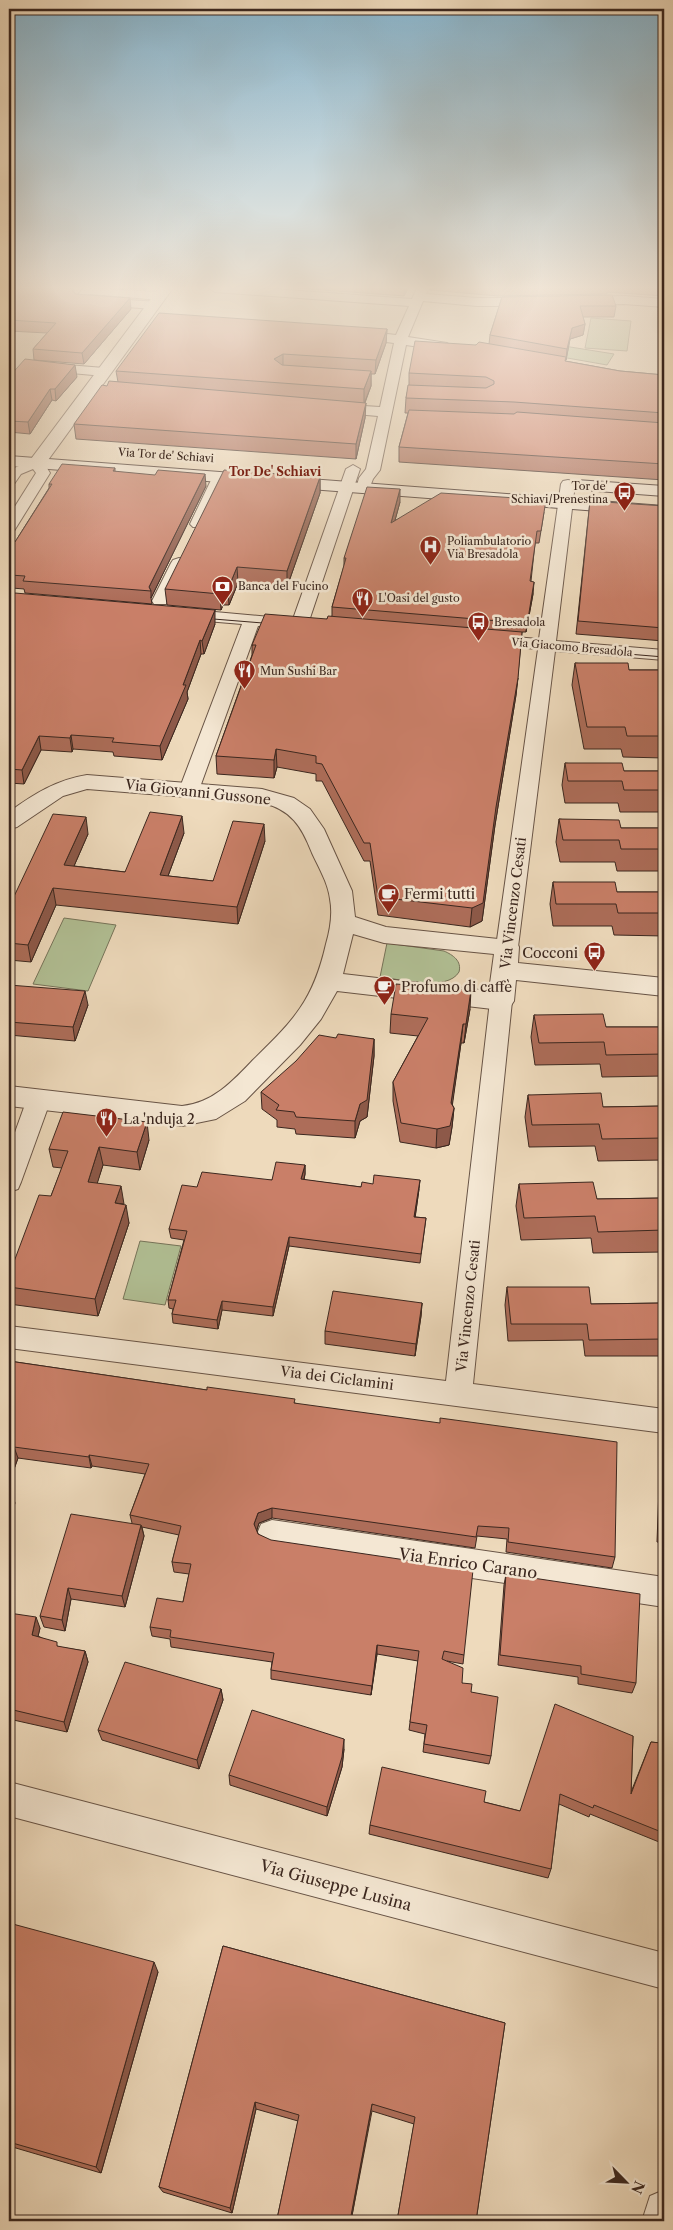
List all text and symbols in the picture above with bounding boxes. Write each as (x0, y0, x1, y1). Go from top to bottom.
street label: Via Tor de' Schiavi (117, 445, 215, 465)
district label: Tor De' Schiavi (229, 464, 322, 479)
place label: Tor de' Schiavi/Prenestina (511, 479, 608, 506)
bus stop icon: Tor de' Schiavi/Prenestina (612, 480, 636, 511)
place label: Poliambulatorio Via Bresadola (446, 534, 531, 561)
hospital icon: Poliambulatorio Via Bresadola (419, 535, 443, 566)
bank icon: Banca del Fucino (210, 574, 234, 605)
place label: Banca del Fucino (238, 579, 329, 593)
restaurant icon: L'Oasi del gusto (350, 586, 374, 617)
place label: L'Oasi del gusto (378, 591, 460, 605)
bus stop icon: Bresadola (466, 610, 490, 641)
place label: Bresadola (494, 615, 546, 629)
street label: Via Giacomo Bresadola (510, 635, 633, 659)
restaurant icon: Mun Sushi Bar (232, 659, 256, 690)
place label: Mun Sushi Bar (260, 664, 337, 678)
street label: Via Giovanni Gussone (123, 775, 272, 809)
street label: Via Vincenzo Cesati (496, 836, 530, 971)
cafe icon: Fermi tutti (376, 882, 400, 913)
place label: Fermi tutti (404, 885, 475, 903)
bus stop icon: Cocconi (582, 941, 606, 972)
place label: Cocconi (522, 944, 578, 962)
cafe icon: Profumo di caffè (373, 975, 397, 1006)
place label: Profumo di caffè (401, 978, 512, 996)
restaurant icon: La 'nduja 2 (95, 1107, 119, 1138)
place label: La 'nduja 2 (123, 1110, 195, 1128)
street label: Via Vincenzo Cesati (452, 1239, 484, 1374)
street label: Via dei Ciclamini (278, 1362, 395, 1394)
street label: Via Enrico Carano (396, 1543, 539, 1583)
street label: Via Giuseppe Lusina (257, 1855, 414, 1915)
north arrow (600, 2158, 650, 2208)
text: N (627, 2178, 649, 2197)

